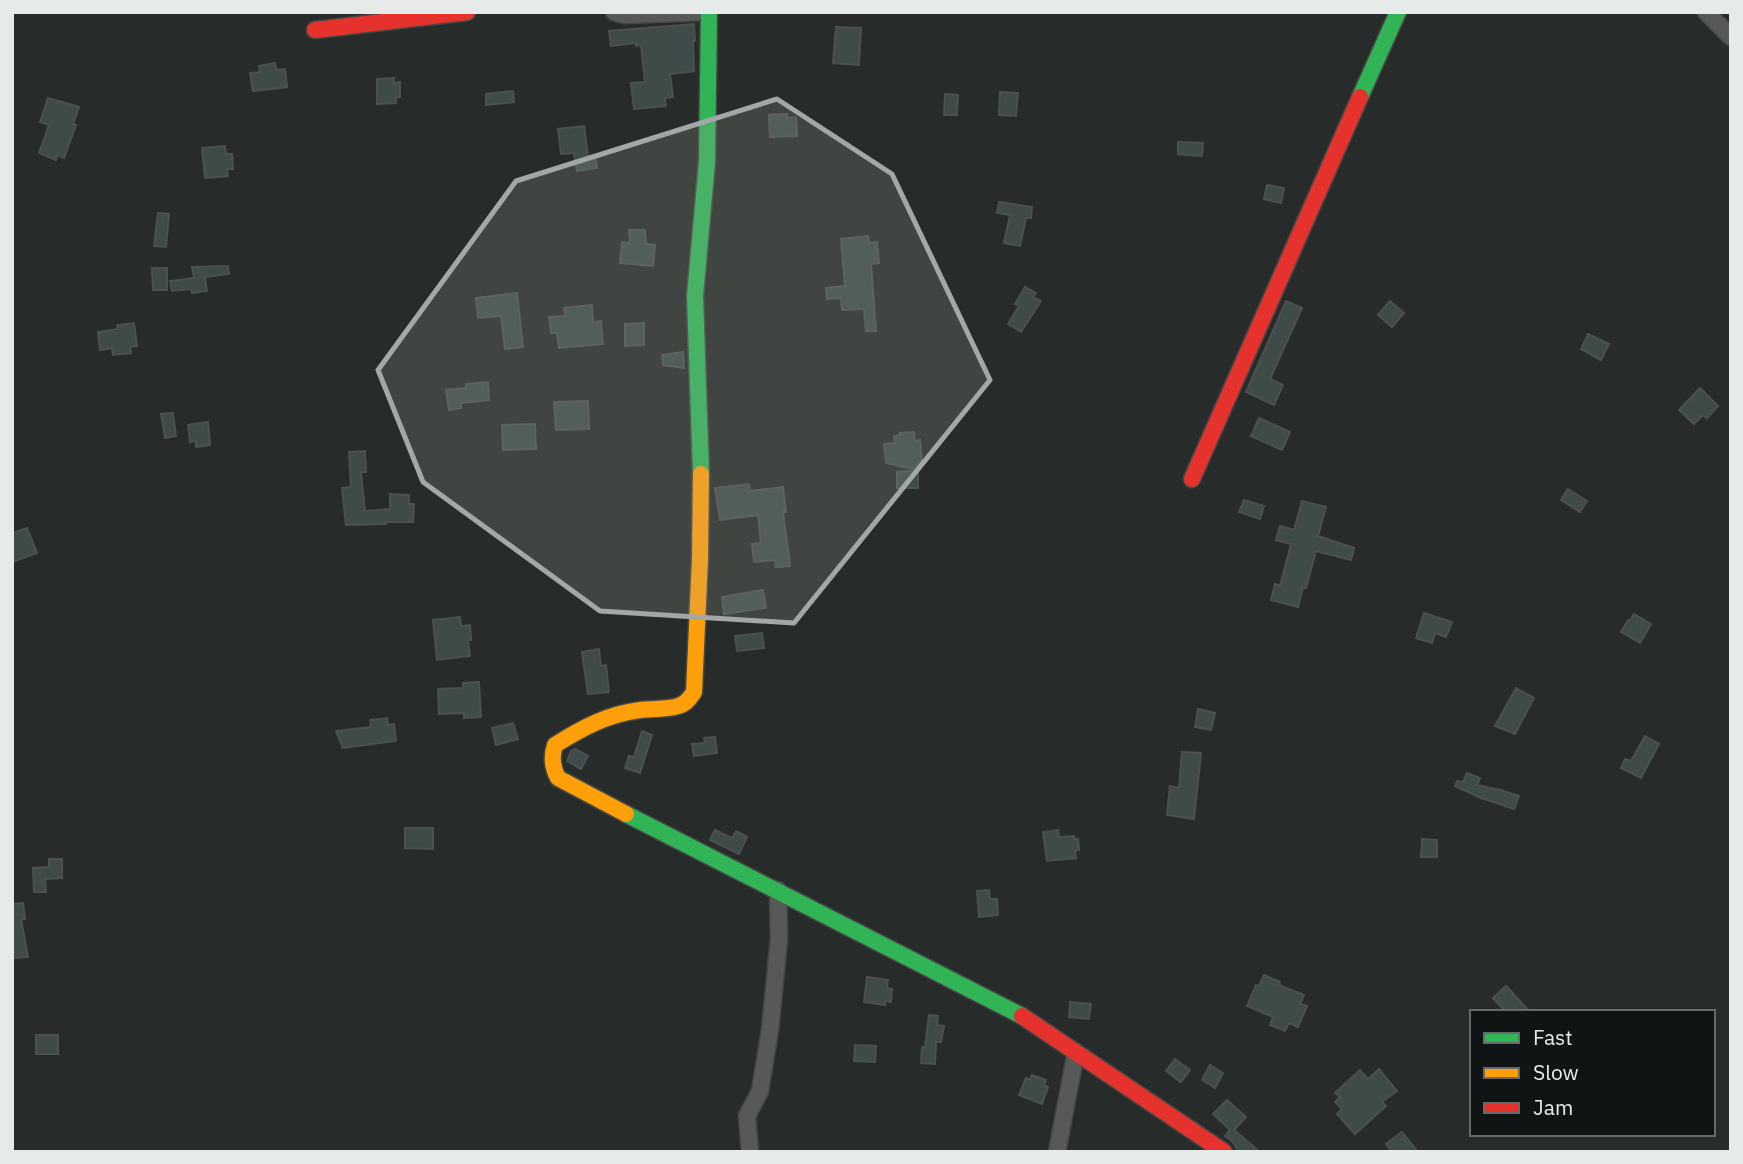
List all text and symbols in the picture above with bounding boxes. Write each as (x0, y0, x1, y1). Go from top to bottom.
legend (1470, 1010, 1715, 1136)
text: Fast (1533, 1023, 1573, 1051)
text: Slow (1533, 1058, 1579, 1086)
text: Jam (1533, 1093, 1573, 1121)

